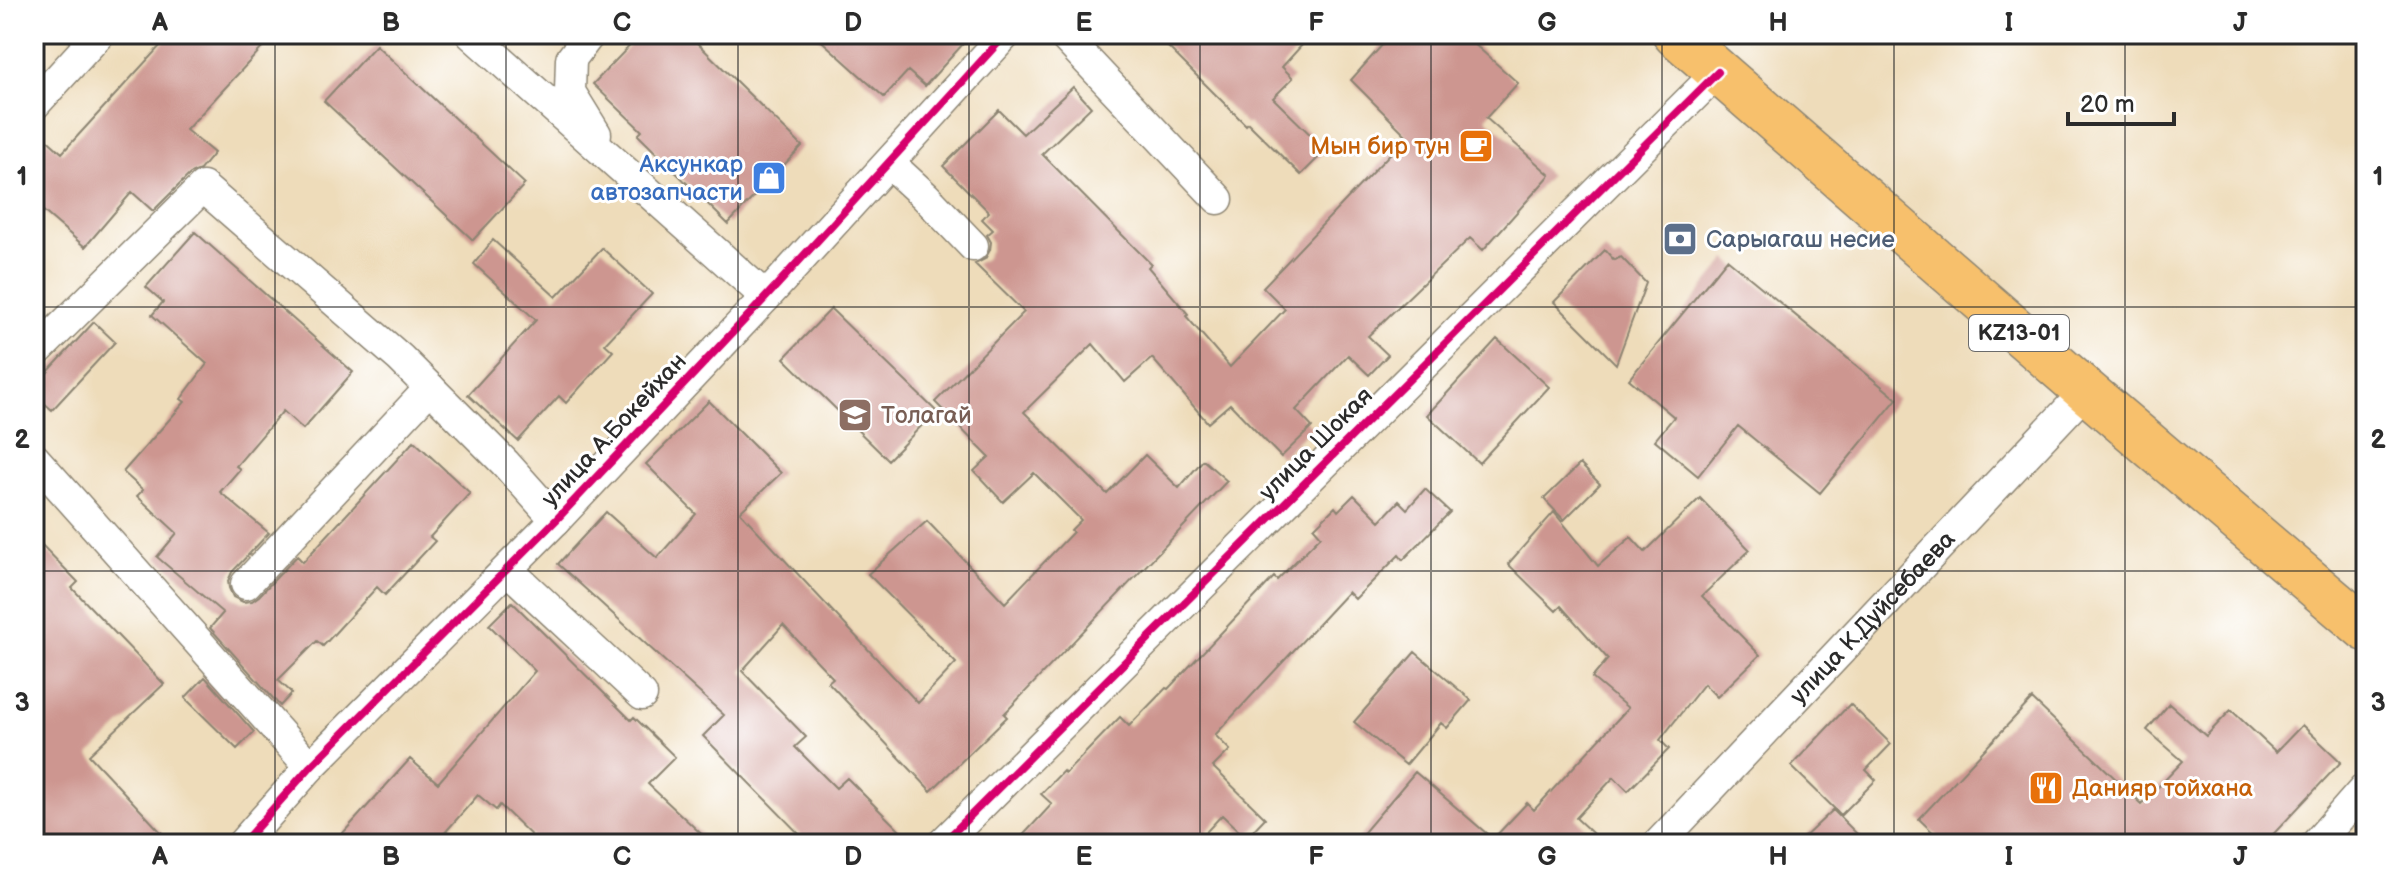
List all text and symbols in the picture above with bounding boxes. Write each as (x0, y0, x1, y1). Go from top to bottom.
text: A (151, 8, 168, 39)
text: B (382, 8, 400, 39)
text: C (613, 8, 631, 39)
text: D (844, 8, 862, 39)
text: E (1076, 8, 1093, 39)
text: F (1308, 8, 1324, 39)
text: G (1537, 8, 1557, 39)
text: H (1768, 8, 1788, 39)
text: I (2005, 8, 2013, 39)
text: J (2233, 8, 2248, 39)
scale bar (2068, 76, 2174, 126)
text: 20 m (2080, 90, 2135, 119)
cafe icon: Мын бир тун (1457, 127, 1495, 165)
place label: Мын бир тун (1310, 132, 1450, 161)
place label: Аксункар автозапчасти (591, 150, 743, 207)
shop icon: Аксункар автозапчасти (750, 159, 788, 197)
text: 1 (17, 162, 27, 193)
text: 1 (2373, 162, 2383, 193)
bank icon: Сарыагаш несие (1661, 220, 1699, 258)
place label: Сарыагаш несие (1706, 225, 1895, 254)
road number: KZ13-01 (1969, 315, 2069, 351)
street label: улица А.Бокейхан (535, 347, 693, 513)
street label: улица Шокая (1253, 381, 1379, 507)
school or university icon: Толагай (836, 396, 874, 434)
place label: Толагай (881, 401, 972, 430)
text: 2 (14, 425, 30, 456)
text: 2 (2370, 425, 2386, 456)
street label: улица К.Дуйсебаева (1784, 525, 1961, 710)
text: 3 (14, 688, 30, 719)
text: 3 (2370, 688, 2386, 719)
restaurant icon: Данияр тойхана (2027, 769, 2065, 807)
place label: Данияр тойхана (2072, 774, 2253, 803)
text: A (151, 842, 168, 873)
text: B (382, 842, 400, 873)
text: C (613, 842, 631, 873)
text: D (844, 842, 862, 873)
text: E (1076, 842, 1093, 873)
text: F (1308, 842, 1324, 873)
text: G (1537, 842, 1557, 873)
text: H (1768, 842, 1788, 873)
text: I (2005, 842, 2013, 873)
text: J (2233, 842, 2248, 873)

